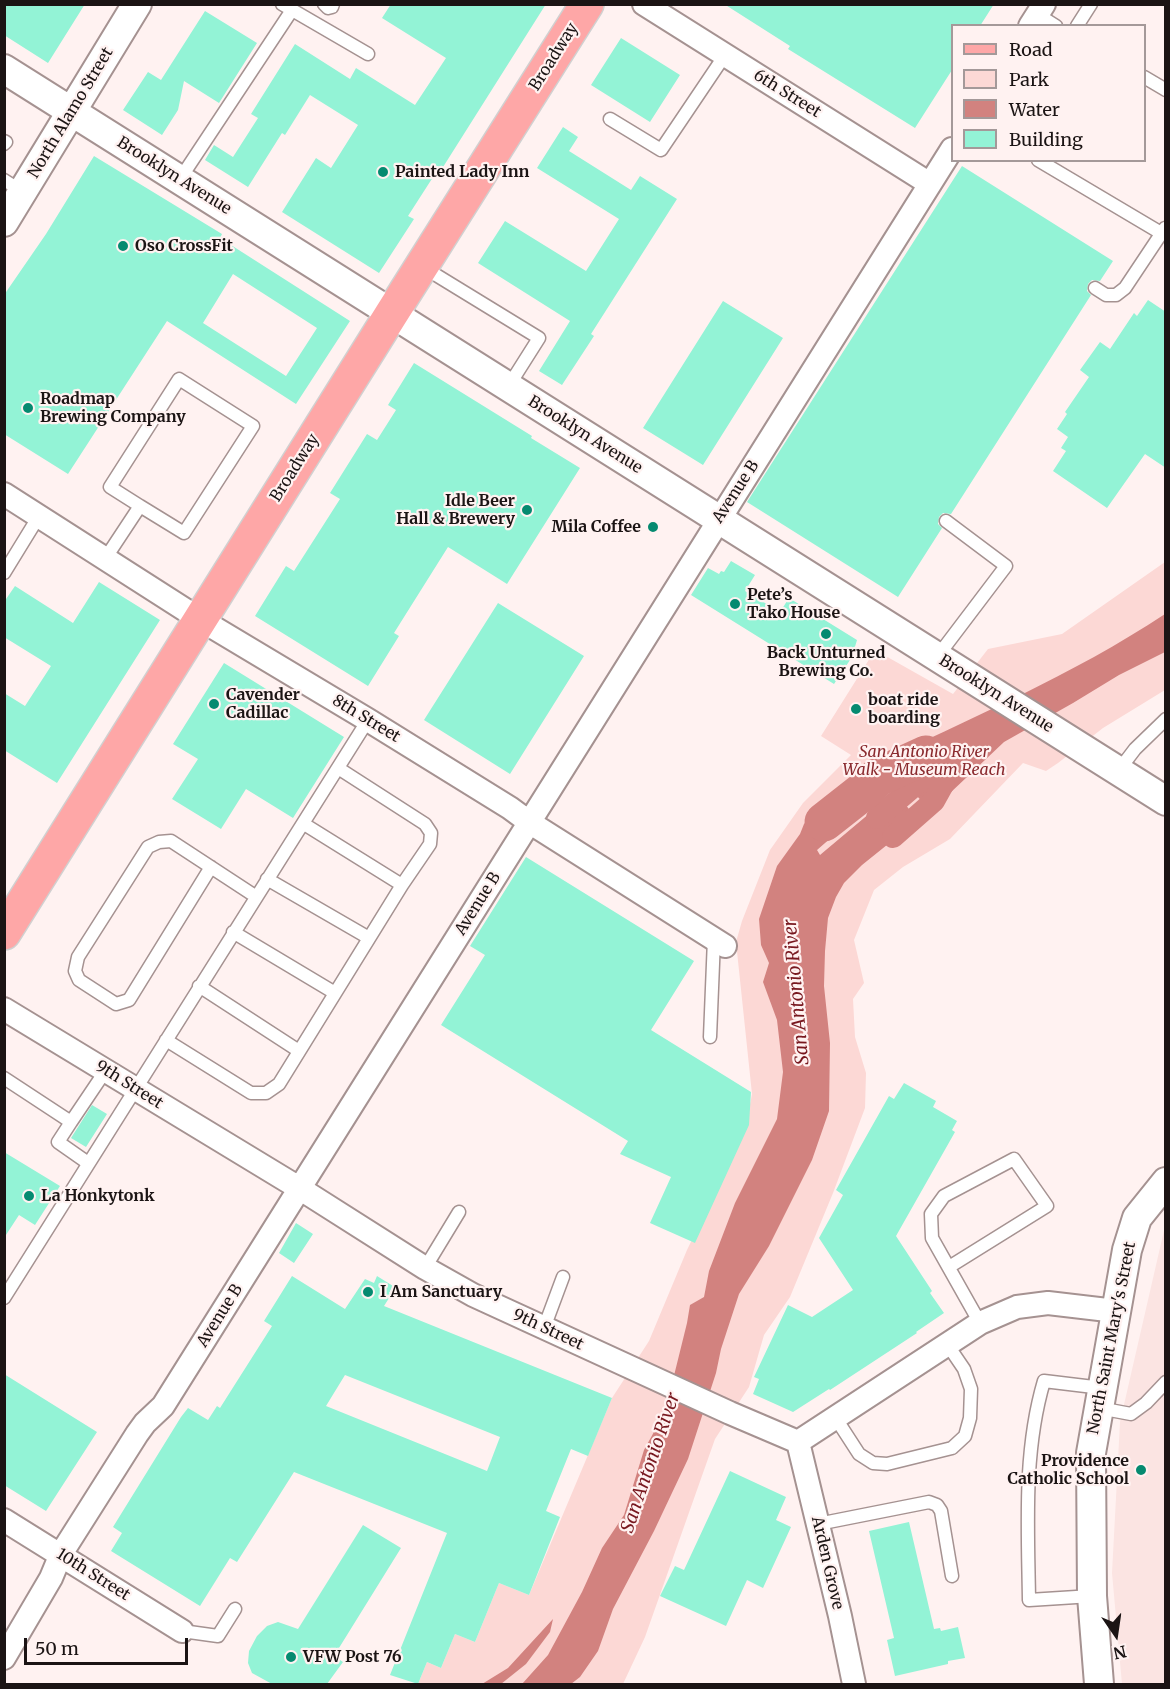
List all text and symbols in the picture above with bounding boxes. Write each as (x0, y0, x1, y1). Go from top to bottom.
street label: Broadway (526, 20, 582, 94)
legend (951, 24, 1146, 162)
text: Road (1009, 38, 1053, 61)
street label: North Alamo Street (24, 44, 118, 182)
street label: 6th Street (750, 66, 824, 122)
text: Park (1009, 68, 1049, 91)
text: Water (1009, 98, 1060, 121)
text: Building (1009, 128, 1083, 151)
street label: Brooklyn Avenue (113, 133, 235, 219)
place label: Painted Lady Inn (395, 162, 529, 182)
marker: Painted Lady Inn (376, 165, 390, 179)
place label: Oso CrossFit (135, 236, 233, 256)
marker: Oso CrossFit (116, 239, 130, 253)
place label: Roadmap Brewing Company (40, 389, 186, 427)
street label: Brooklyn Avenue (524, 392, 646, 478)
marker: Roadmap Brewing Company (21, 401, 35, 415)
street label: Broadway (267, 431, 323, 505)
street label: Avenue B (709, 457, 763, 527)
place label: Idle Beer Hall & Brewery (396, 491, 515, 529)
marker: Idle Beer Hall & Brewery (520, 503, 534, 517)
place label: Mila Coffee (551, 517, 641, 537)
marker: Mila Coffee (646, 520, 660, 534)
place label: Pete’s Tako House (747, 585, 840, 623)
marker: Pete’s Tako House (728, 597, 742, 611)
marker: Back Unturned Brewing Co. (819, 627, 833, 641)
place label: Back Unturned Brewing Co. (767, 643, 885, 681)
street label: Brooklyn Avenue (935, 651, 1057, 737)
place label: Cavender Cadillac (226, 685, 300, 723)
place label: boat ride boarding (868, 690, 940, 728)
street label: 8th Street (329, 691, 403, 747)
marker: Cavender Cadillac (207, 697, 221, 711)
marker: boat ride boarding (849, 702, 863, 716)
park label: San Antonio River Walk - Museum Reach (842, 742, 1006, 780)
street label: Avenue B (451, 869, 505, 939)
water label: San Antonio River (780, 918, 814, 1066)
street label: 9th Street (92, 1057, 166, 1113)
place label: La Honkytonk (41, 1186, 155, 1206)
marker: La Honkytonk (22, 1189, 36, 1203)
street label: North Saint Mary's Street (1084, 1240, 1140, 1436)
street label: Avenue B (193, 1281, 247, 1351)
place label: I Am Sanctuary (380, 1282, 502, 1302)
marker: I Am Sanctuary (361, 1285, 375, 1299)
street label: 9th Street (510, 1305, 586, 1355)
water label: San Antonio River (617, 1390, 685, 1536)
place label: Providence Catholic School (1007, 1451, 1129, 1489)
marker: Providence Catholic School (1134, 1463, 1148, 1477)
street label: Arden Grove (807, 1514, 847, 1612)
street label: 10th Street (53, 1545, 133, 1605)
north arrow (1086, 1605, 1146, 1665)
scale bar (27, 1626, 190, 1664)
text: 50 m (35, 1637, 79, 1660)
text: N (1112, 1641, 1128, 1664)
place label: VFW Post 76 (303, 1647, 402, 1667)
marker: VFW Post 76 (284, 1650, 298, 1664)

